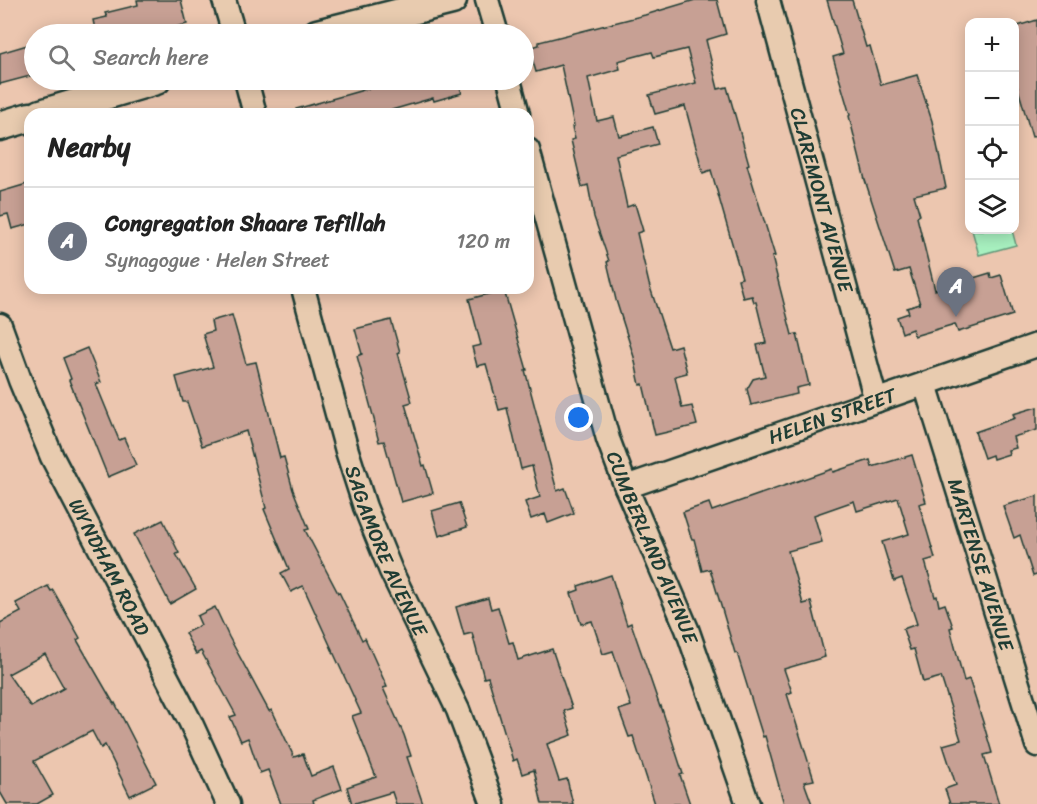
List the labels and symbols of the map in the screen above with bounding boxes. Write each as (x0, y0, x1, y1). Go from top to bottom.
street label: CLAREMONT AVENUE (780, 103, 864, 298)
pin: A (936, 268, 976, 317)
street label: HELEN STREET (763, 377, 903, 454)
your location (564, 403, 593, 432)
street label: CUMBERLAND AVENUE (597, 446, 709, 650)
street label: SAGAMORE AVENUE (335, 460, 438, 644)
street label: MARTENSE AVENUE (938, 474, 1025, 657)
street label: WYNDHAM ROAD (59, 492, 160, 642)

